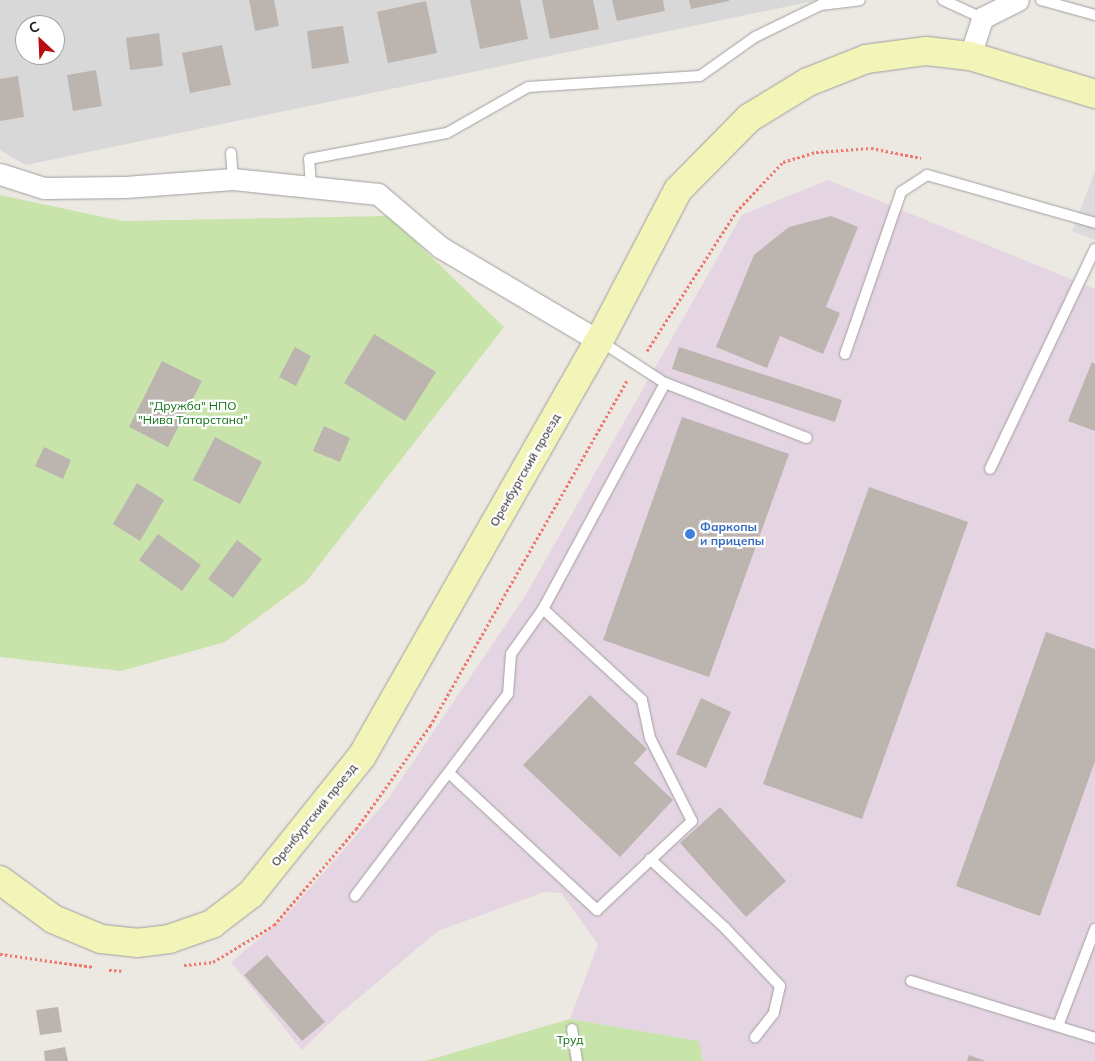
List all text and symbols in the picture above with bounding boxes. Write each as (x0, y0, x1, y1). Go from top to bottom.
north arrow (15, 15, 65, 65)
text: С (26, 17, 42, 37)
park label: "Дружба" НПО "Нива Татарстана" (138, 399, 248, 427)
street label: Оренбургский проезд (487, 411, 563, 529)
place label: Фаркопы и прицепы (700, 520, 764, 548)
marker: Фаркопы и прицепы (684, 528, 696, 540)
street label: Оренбургский проезд (268, 761, 360, 869)
park label: Труд (556, 1033, 584, 1047)

